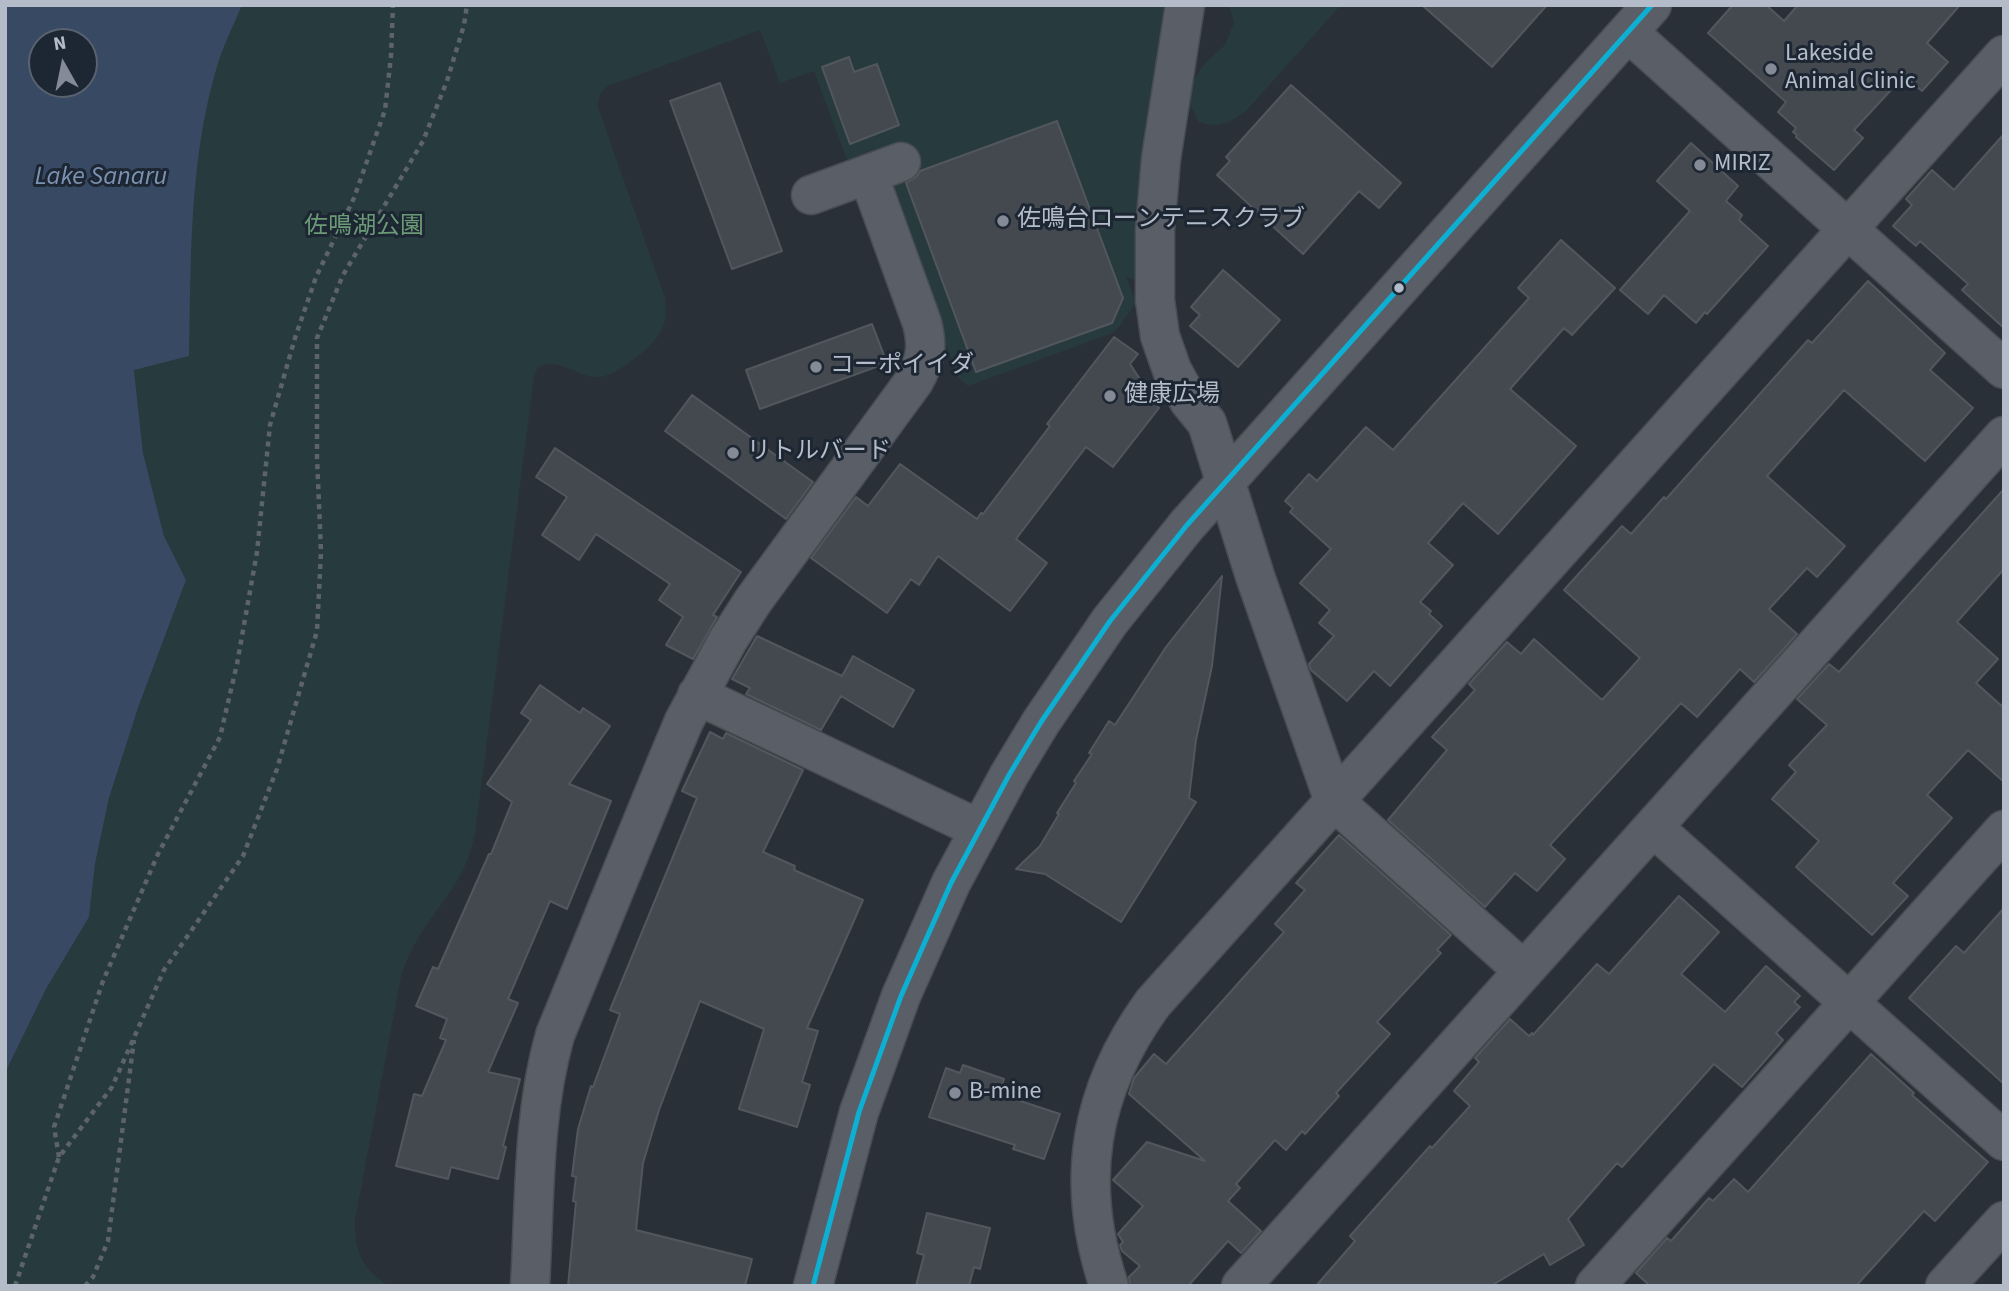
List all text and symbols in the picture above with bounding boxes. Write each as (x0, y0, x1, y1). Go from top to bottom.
north arrow (28, 28, 98, 98)
text: N (52, 29, 68, 58)
place label: Lakeside Animal Clinic (1785, 41, 1916, 97)
marker: Lakeside Animal Clinic (1763, 61, 1779, 77)
place label: MIRIZ (1714, 151, 1771, 179)
marker: MIRIZ (1692, 157, 1708, 173)
water label: Lake Sanaru (35, 162, 167, 194)
place label: 佐鳴台ローンテニスクラブ (1017, 207, 1305, 235)
marker: 佐鳴台ローンテニスクラブ (995, 213, 1011, 229)
park label: 佐鳴湖公園 (304, 214, 424, 242)
unlabelled marker (1392, 281, 1406, 295)
place label: コーポイイダ (830, 353, 974, 381)
marker: コーポイイダ (808, 359, 824, 375)
place label: 健康広場 (1124, 382, 1220, 410)
marker: 健康広場 (1102, 388, 1118, 404)
place label: リトルバード (747, 439, 891, 467)
marker: リトルバード (725, 445, 741, 461)
place label: B-mine (969, 1079, 1041, 1107)
marker: B-mine (947, 1085, 963, 1101)

